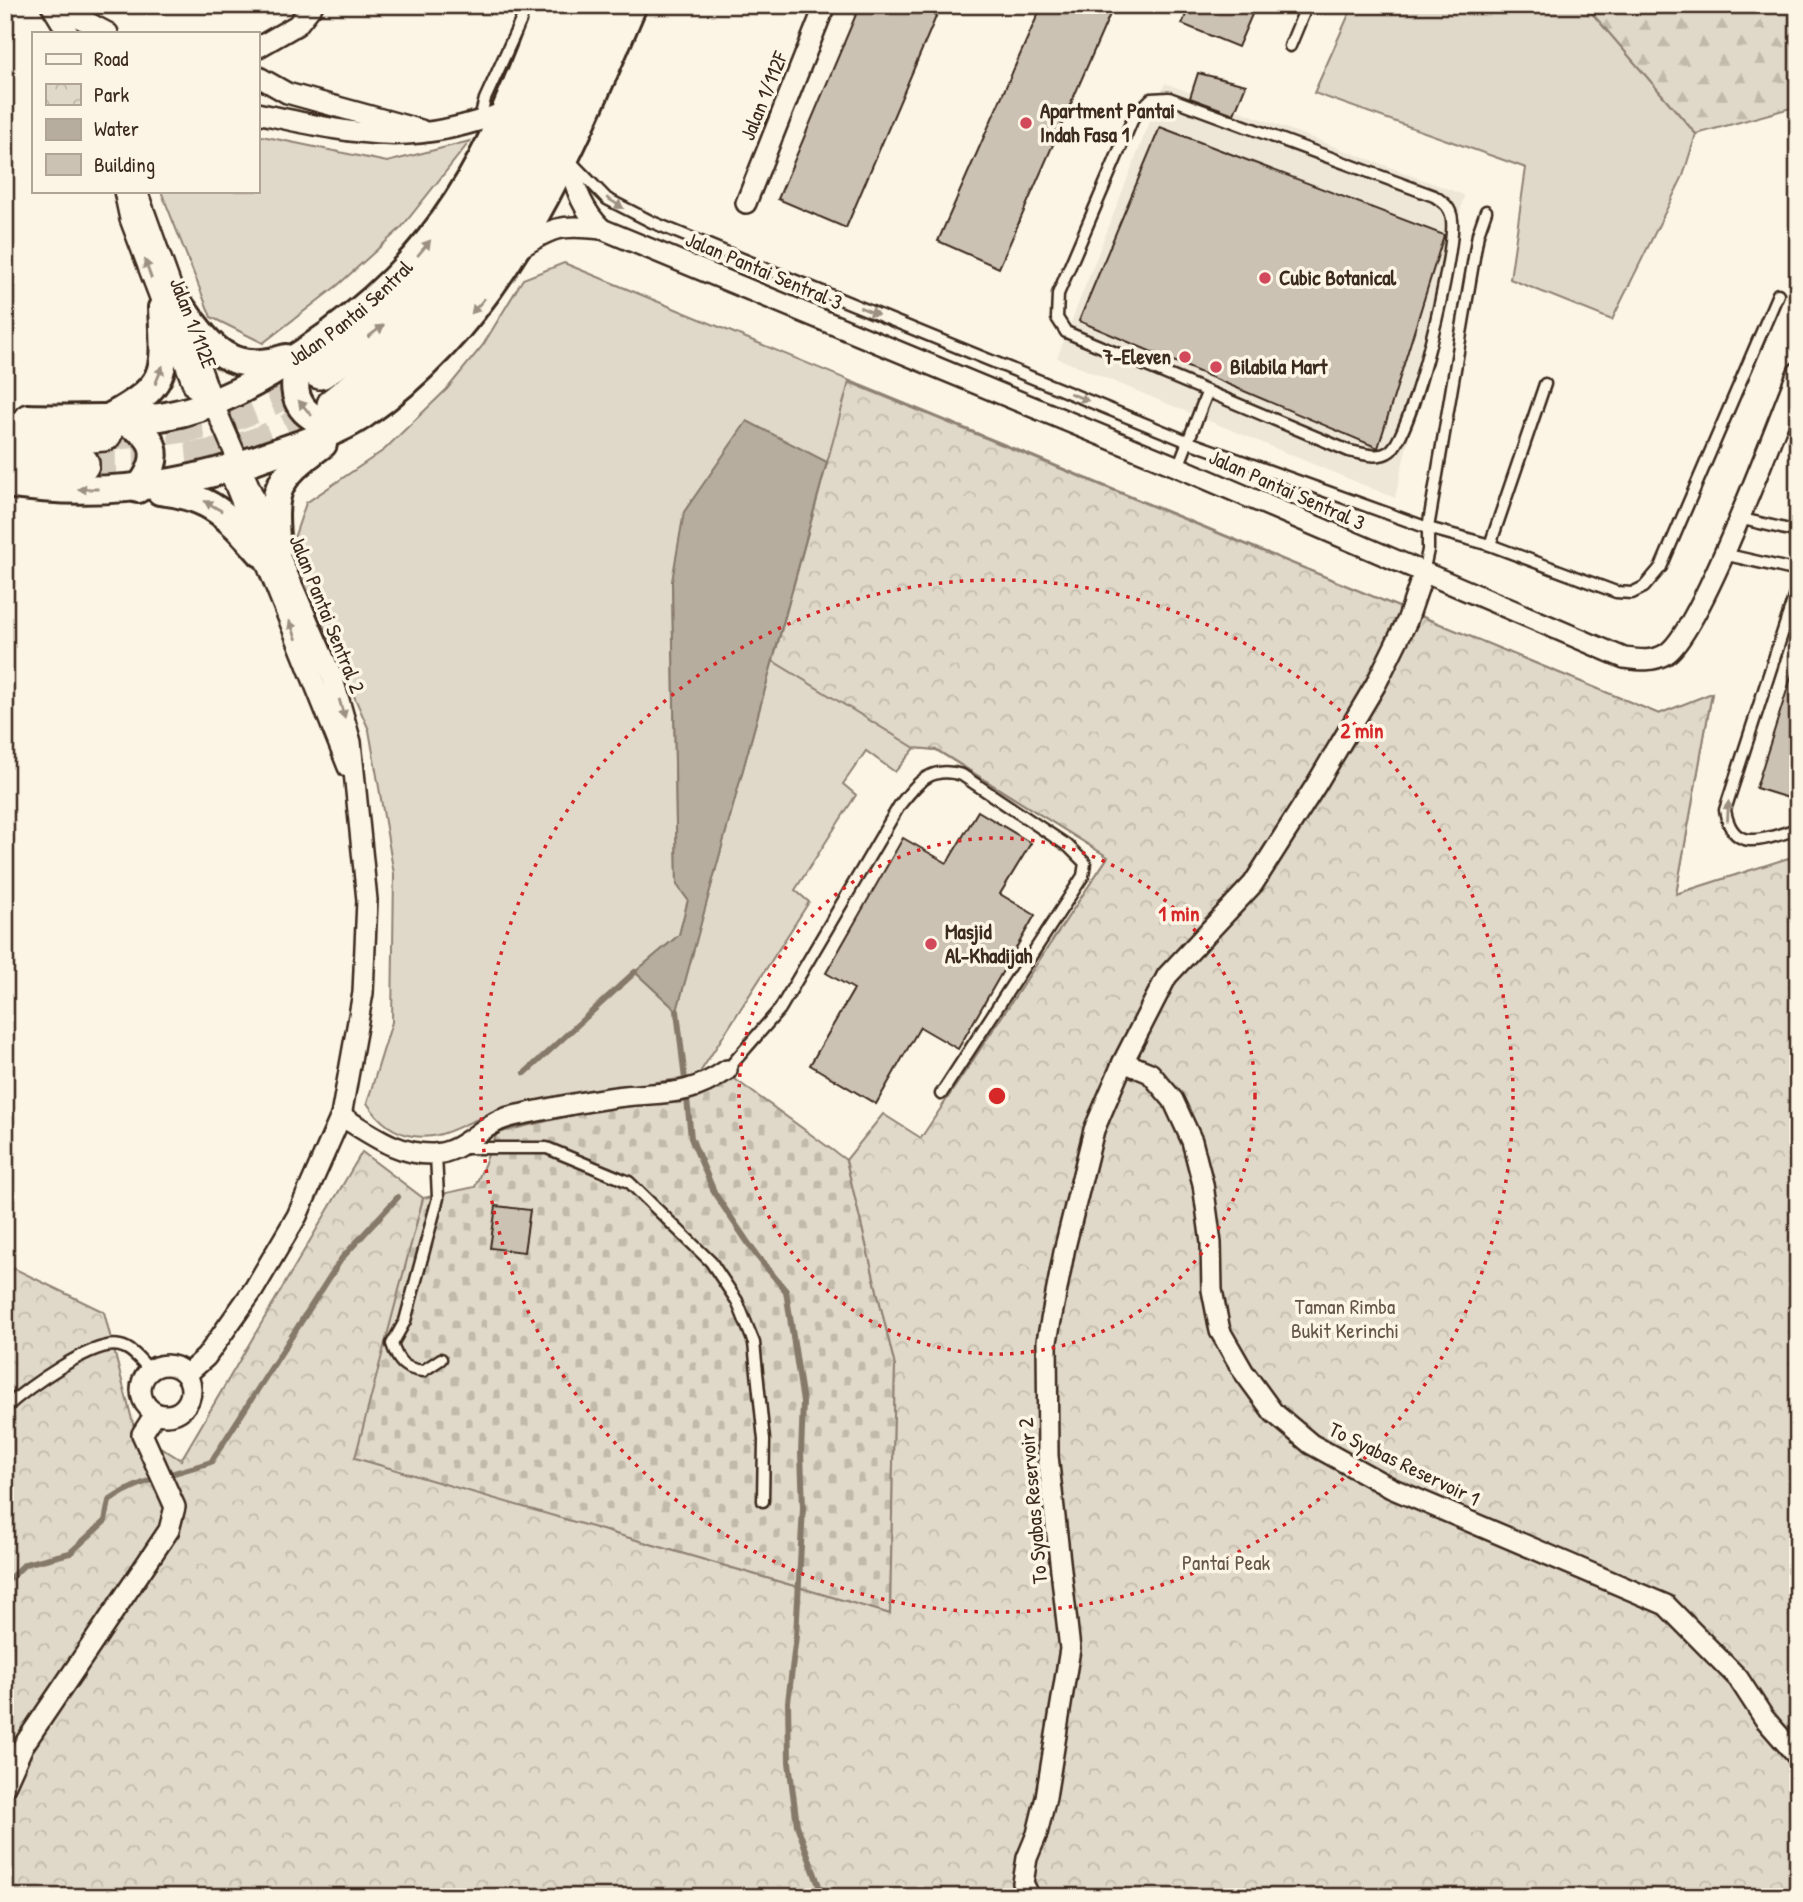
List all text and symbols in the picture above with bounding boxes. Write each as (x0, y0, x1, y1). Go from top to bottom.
legend (32, 32, 259, 192)
text: Road (94, 44, 128, 73)
street label: Jalan 1/112F (733, 46, 795, 145)
text: Park (94, 80, 129, 109)
place label: Apartment Pantai Indah Fasa 1 (1040, 96, 1175, 149)
text: Water (94, 114, 139, 143)
marker: Apartment Pantai Indah Fasa 1 (1018, 115, 1034, 131)
text: Building (94, 150, 155, 179)
one-way arrow (605, 196, 624, 209)
street label: Jalan Pantai Sentral 3 (681, 224, 847, 317)
one-way arrow (416, 239, 432, 257)
street label: Jalan Pantai Sentral (282, 253, 420, 373)
one-way arrow (142, 259, 153, 280)
place label: Cubic Botanical (1279, 263, 1396, 292)
marker: Cubic Botanical (1257, 270, 1273, 286)
street label: Jalan 1/112E (163, 273, 224, 372)
one-way arrow (471, 298, 486, 315)
one-way arrow (858, 306, 879, 317)
one-way arrow (366, 324, 384, 339)
place label: 7-Eleven (1102, 342, 1171, 371)
marker: 7-Eleven (1177, 349, 1193, 365)
place label: Bilabila Mart (1230, 352, 1328, 381)
marker: Bilabila Mart (1208, 359, 1224, 375)
one-way arrow (153, 365, 165, 385)
one-way arrow (1069, 392, 1090, 403)
one-way arrow (297, 399, 313, 417)
street label: Jalan Pantai Sentral 3 (1205, 442, 1370, 537)
one-way arrow (77, 483, 99, 495)
one-way arrow (203, 500, 222, 512)
street label: Jalan Pantai Sentral 2 (283, 530, 372, 697)
one-way arrow (288, 619, 299, 640)
one-way arrow (337, 699, 347, 720)
text: 2 min (1340, 716, 1384, 745)
one-way arrow (1723, 800, 1734, 822)
text: 1 min (1159, 899, 1199, 928)
place label: Masjid Al-Khadijah (945, 917, 1032, 970)
marker: Masjid Al-Khadijah (923, 936, 939, 952)
centre of rings (985, 1084, 1009, 1108)
park label: Taman Rimba Bukit Kerinchi (1291, 1292, 1399, 1345)
street label: To Syabas Reservoir 1 (1324, 1415, 1484, 1513)
street label: To Syabas Reservoir 2 (1011, 1417, 1054, 1585)
park label: Pantai Peak (1182, 1548, 1270, 1577)

